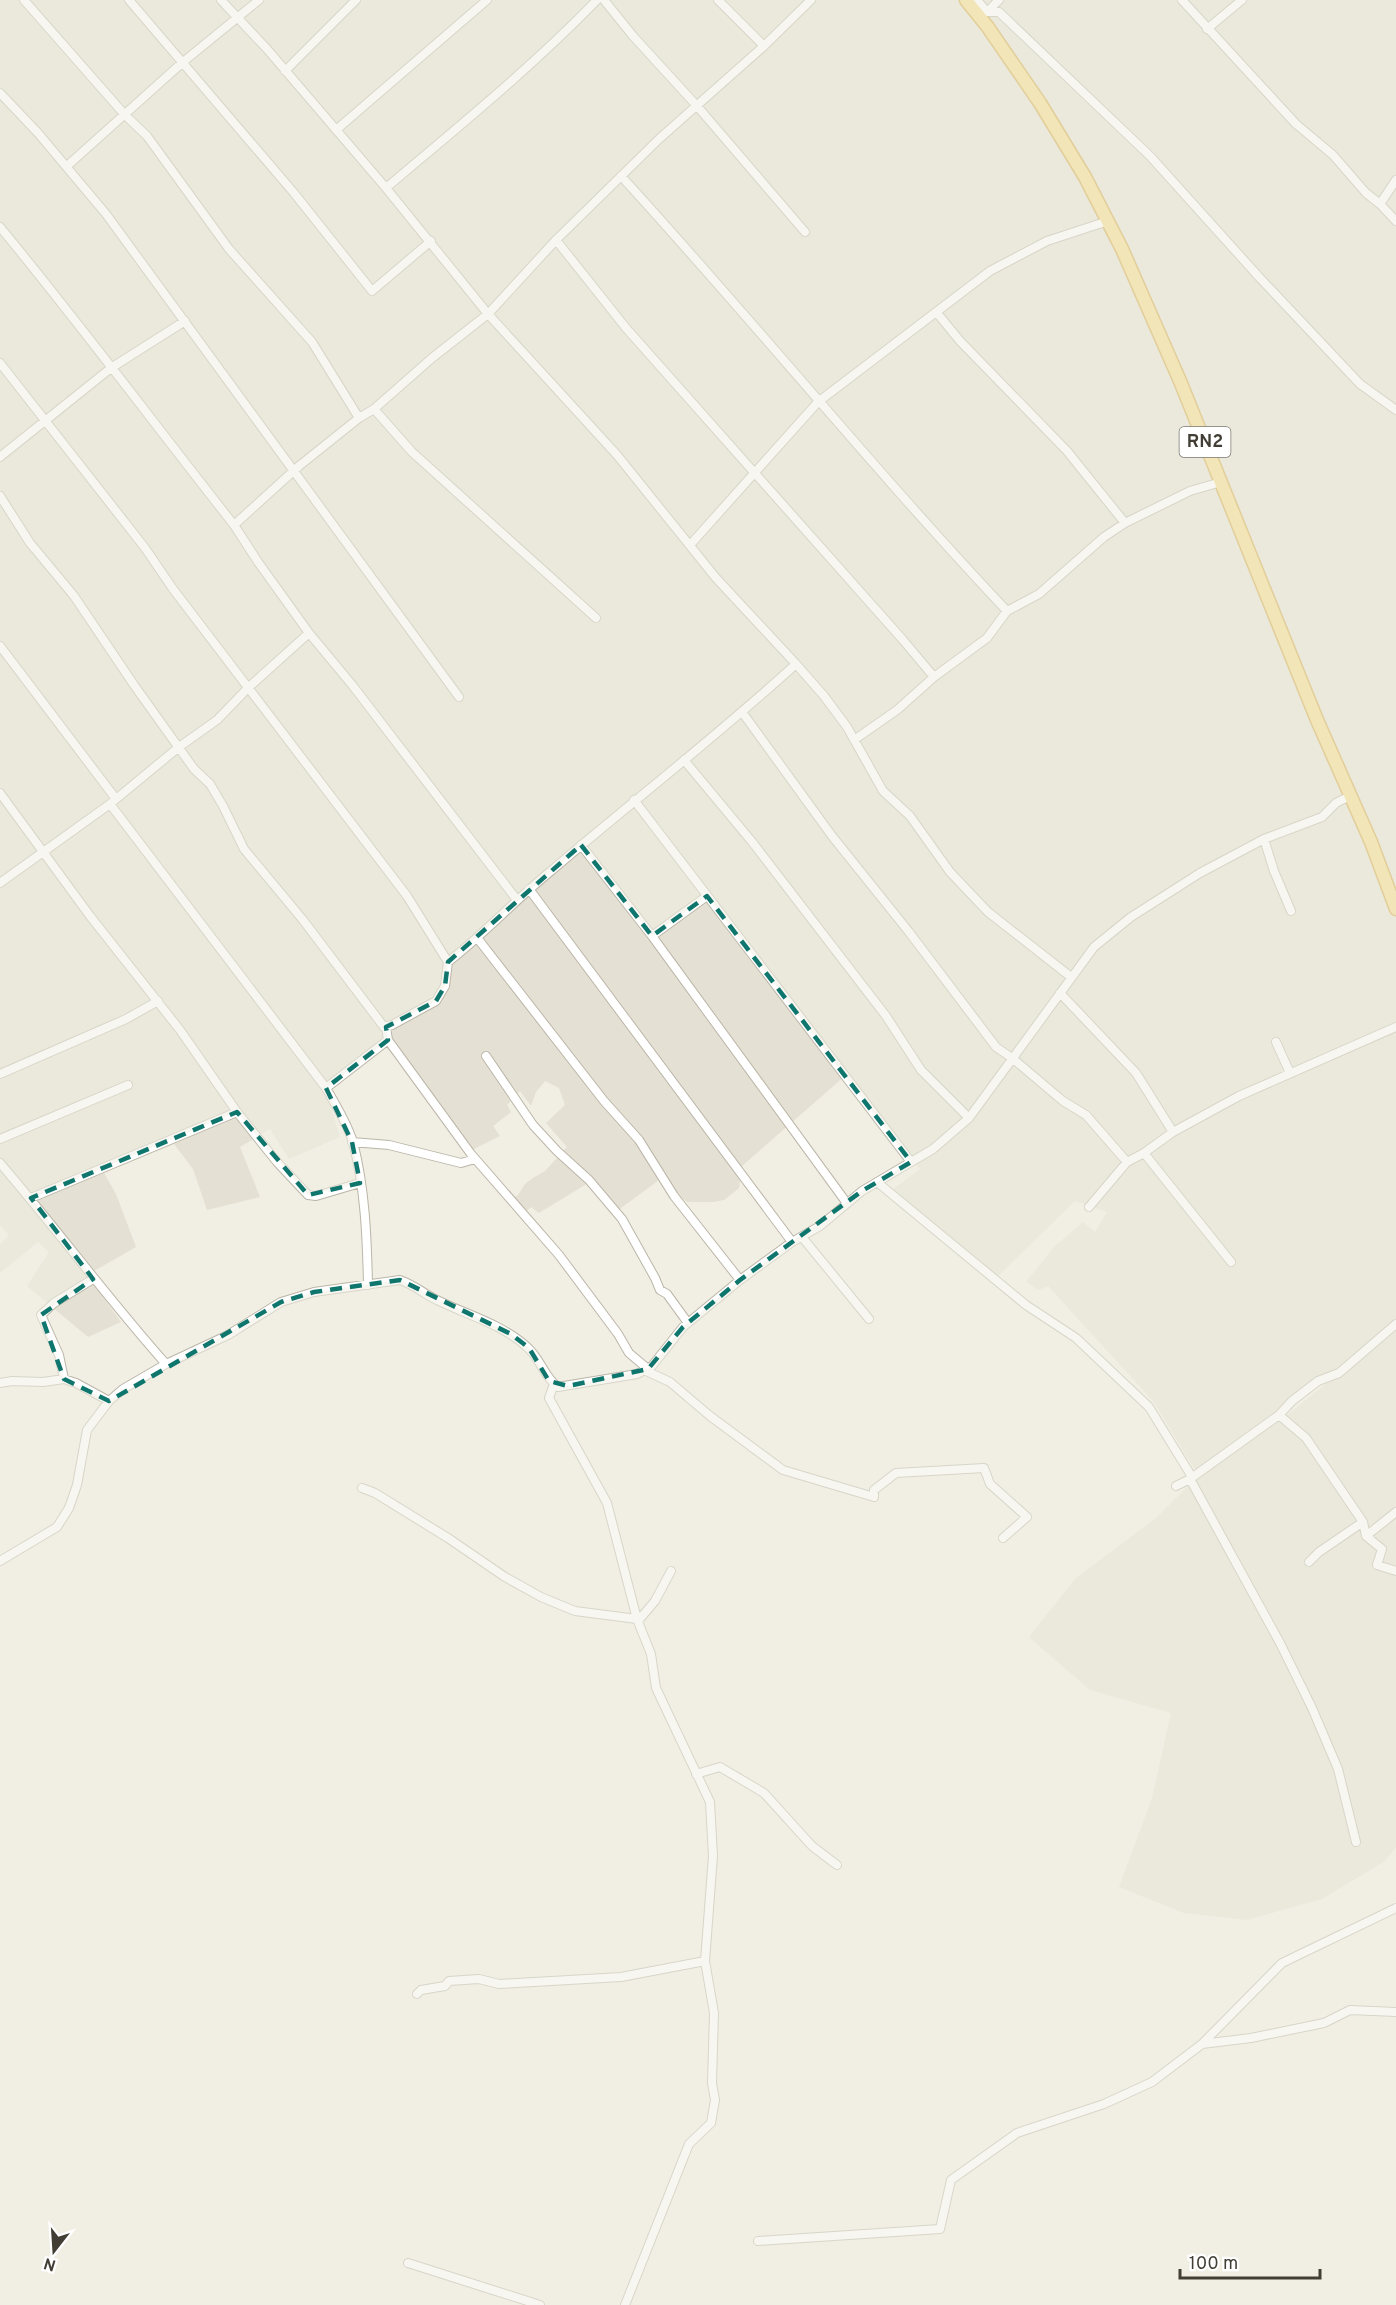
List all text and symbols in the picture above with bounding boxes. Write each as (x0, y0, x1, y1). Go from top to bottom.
road number: RN2 (1180, 427, 1230, 457)
north arrow (24, 2221, 84, 2281)
scale bar (1180, 2242, 1320, 2280)
text: N (42, 2252, 59, 2275)
text: 100 m (1189, 2253, 1238, 2276)

